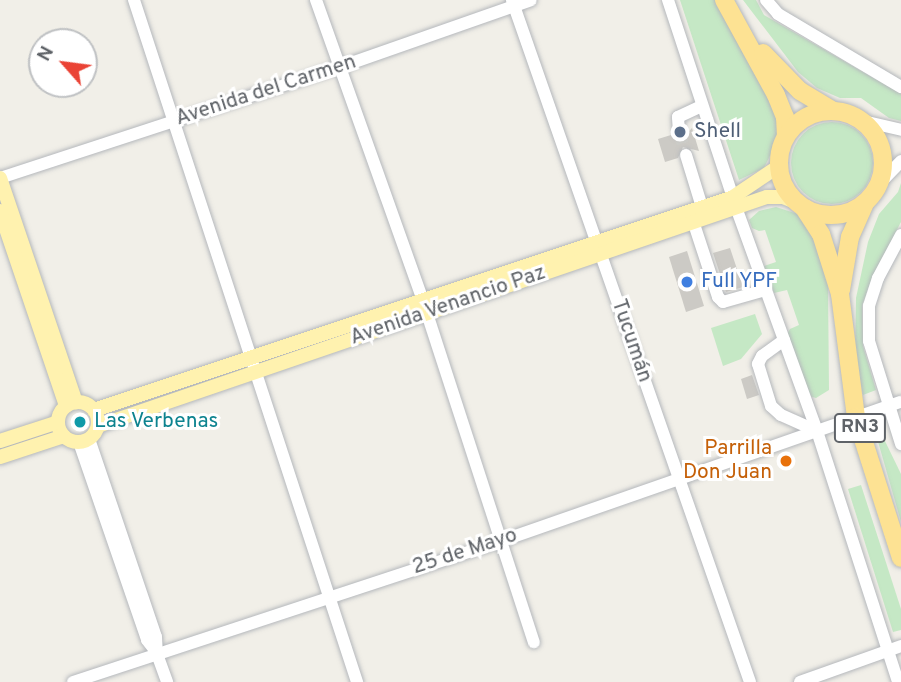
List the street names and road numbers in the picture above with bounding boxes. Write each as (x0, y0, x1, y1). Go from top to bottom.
street label: Avenida del Carmen (173, 50, 359, 132)
street label: Avenida Venancio Paz (347, 261, 549, 351)
street label: Tucumán (605, 296, 657, 386)
road number: RN3 (834, 412, 886, 444)
street label: 25 de Mayo (409, 523, 521, 581)

